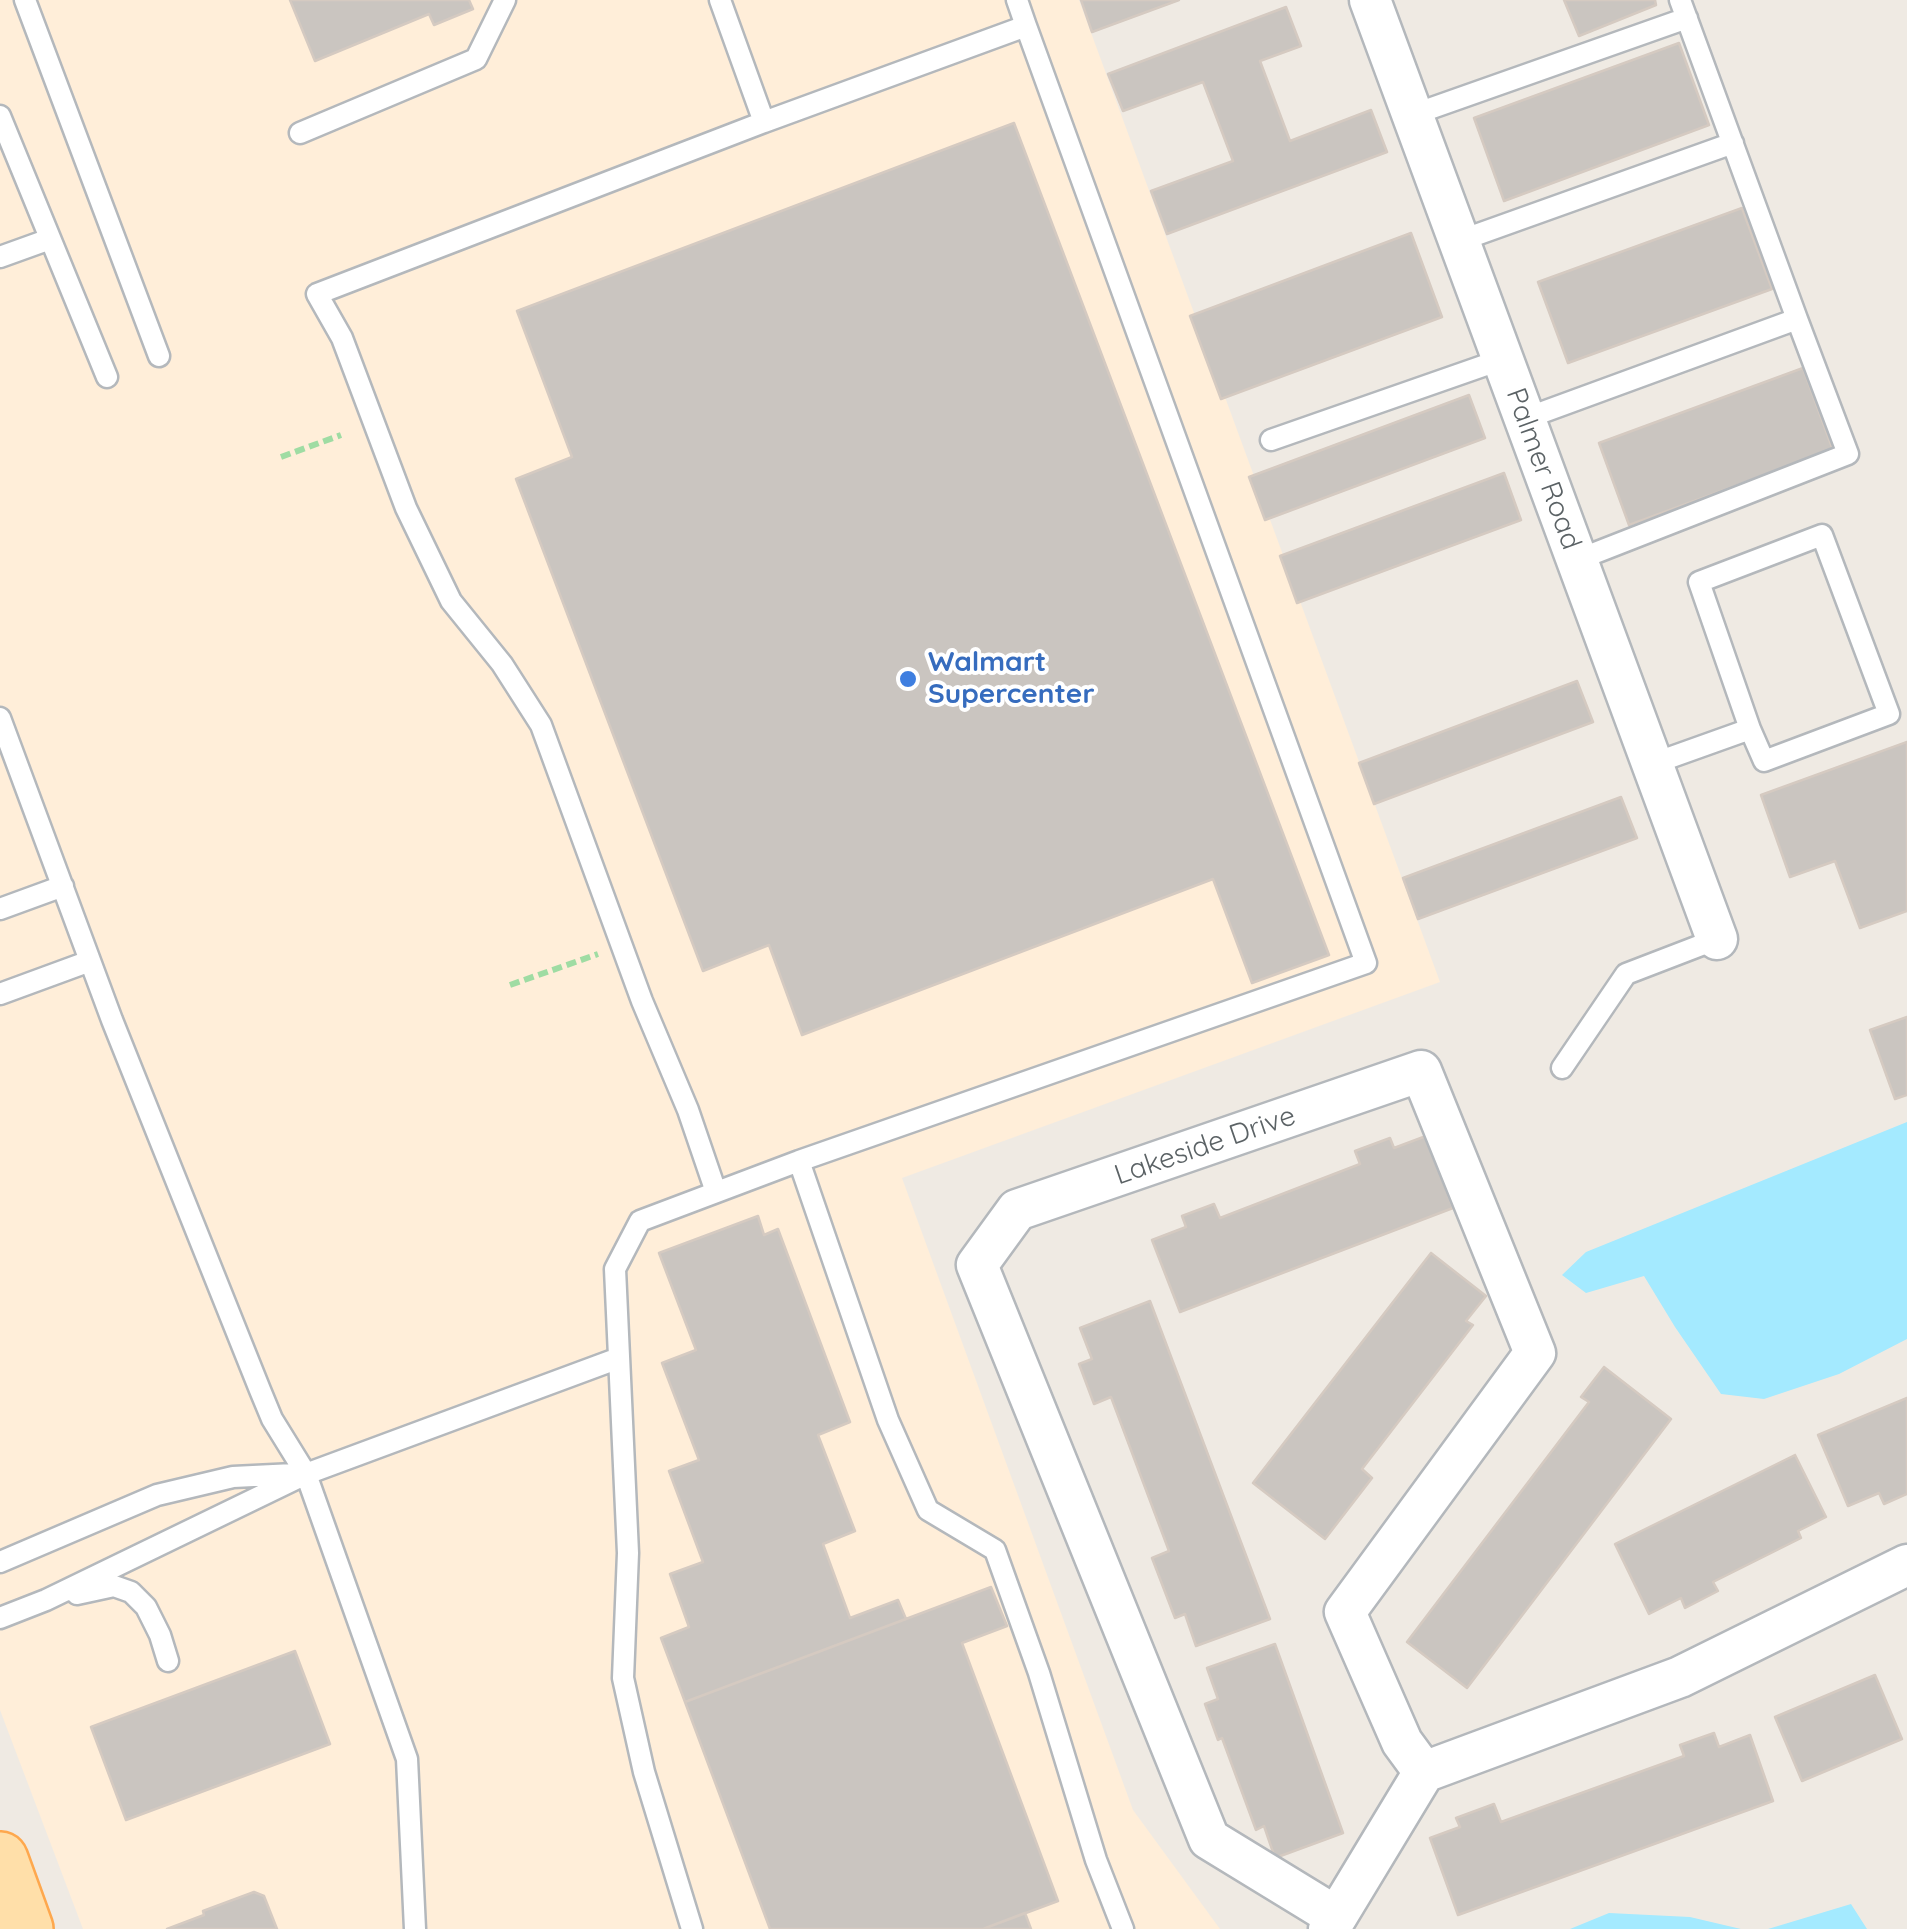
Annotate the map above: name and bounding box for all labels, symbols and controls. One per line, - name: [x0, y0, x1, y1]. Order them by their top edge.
- street label: Palmer Road: [1498, 384, 1588, 554]
- place label: Walmart Supercenter: [928, 646, 1095, 712]
- marker: Walmart Supercenter: [897, 668, 919, 690]
- street label: Lakeside Drive: [1110, 1099, 1300, 1193]

